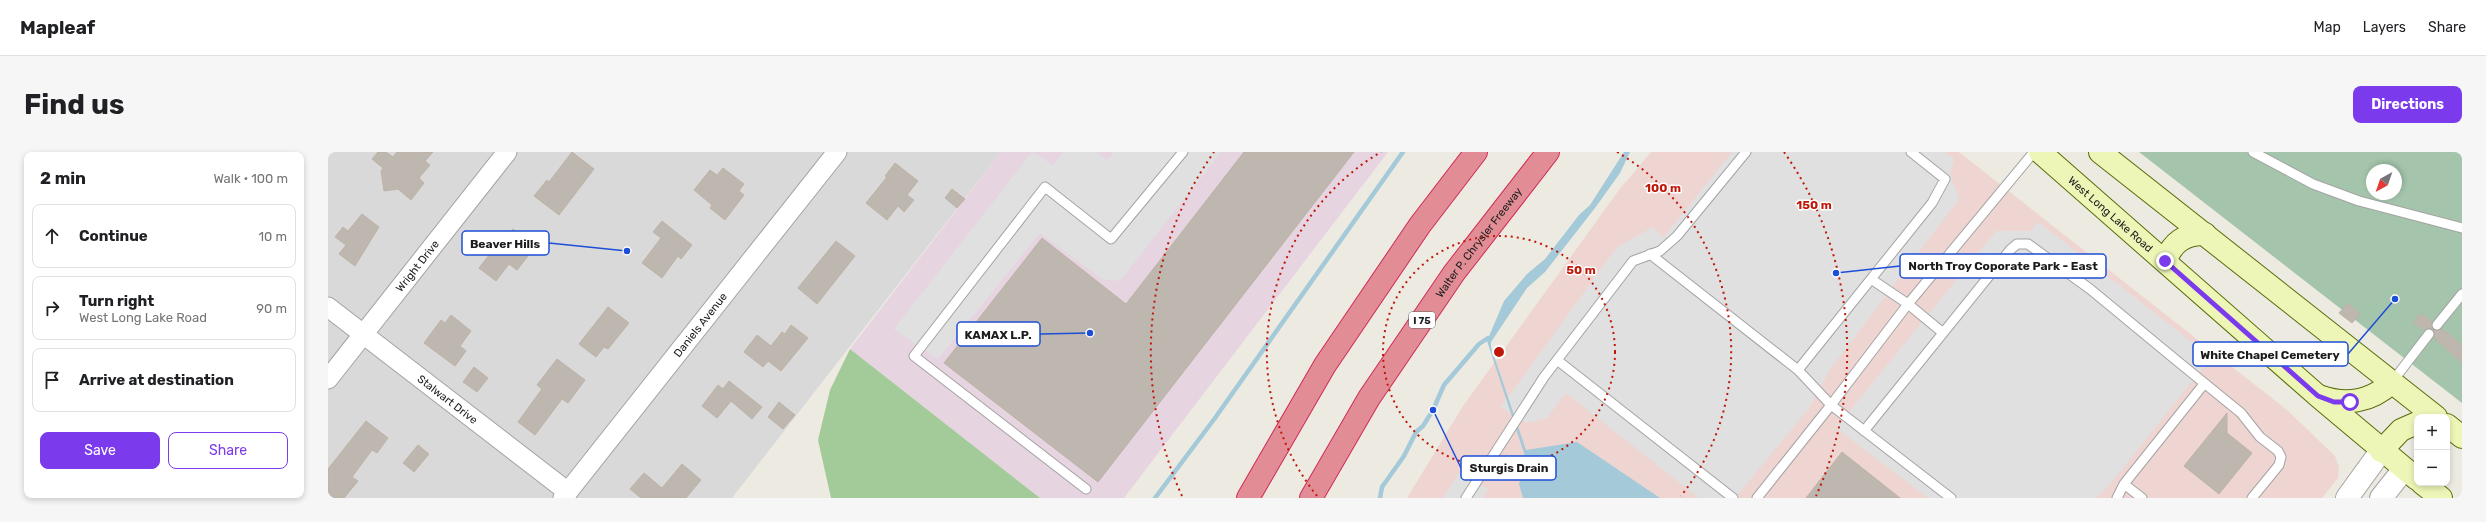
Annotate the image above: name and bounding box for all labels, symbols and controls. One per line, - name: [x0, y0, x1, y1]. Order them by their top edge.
- text: Mapleaf: [20, 16, 95, 39]
- text: Map: [2314, 19, 2341, 36]
- text: Layers: [2363, 19, 2406, 36]
- text: Share: [2428, 19, 2466, 36]
- button: Directions: [2353, 86, 2462, 123]
- text: Find us: [24, 88, 124, 121]
- north arrow: [2366, 164, 2402, 200]
- text: 2 min: [40, 168, 86, 188]
- text: Walk · 100 m: [213, 171, 288, 186]
- street label: West Long Lake Road: [2065, 174, 2155, 255]
- text: 100 m: [1645, 181, 1681, 195]
- street label: Walter P. Chrysler Freeway: [1433, 185, 1525, 300]
- text: 150 m: [1796, 198, 1832, 212]
- icon: ahead: [41, 225, 63, 247]
- text: Continue: [79, 227, 148, 245]
- text: 10 m: [258, 229, 287, 244]
- callout: Beaver Hills: [462, 231, 549, 255]
- text: Beaver Hills: [470, 237, 540, 251]
- street label: Wright Drive: [393, 238, 442, 295]
- route end: [2156, 252, 2174, 270]
- callout: North Troy Coporate Park - East: [1900, 254, 2106, 278]
- text: North Troy Coporate Park - East: [1908, 259, 2098, 273]
- text: 50 m: [1566, 263, 1596, 277]
- street label: Daniels Avenue: [671, 290, 730, 360]
- text: Turn right: [79, 292, 154, 310]
- icon: right: [41, 297, 63, 319]
- text: 90 m: [256, 301, 287, 316]
- text: West Long Lake Road: [79, 310, 207, 325]
- road number: I 75: [1409, 312, 1435, 328]
- callout: KAMAX L.P.: [957, 322, 1040, 346]
- text: KAMAX L.P.: [964, 328, 1032, 342]
- callout: White Chapel Cemetery: [2193, 342, 2348, 366]
- centre of rings: [1492, 345, 1506, 359]
- text: White Chapel Cemetery: [2200, 348, 2340, 362]
- icon: arrive: [41, 369, 63, 391]
- text: Arrive at destination: [79, 371, 234, 389]
- street label: Stalwart Drive: [415, 372, 480, 427]
- route start: [2341, 393, 2359, 411]
- map controls: [2414, 414, 2450, 486]
- button: +: [2414, 414, 2450, 450]
- button: Save: [40, 432, 160, 469]
- button: Share: [168, 432, 288, 469]
- button: −: [2414, 450, 2450, 486]
- callout: Sturgis Drain: [1461, 456, 1556, 480]
- text: Sturgis Drain: [1469, 461, 1549, 475]

